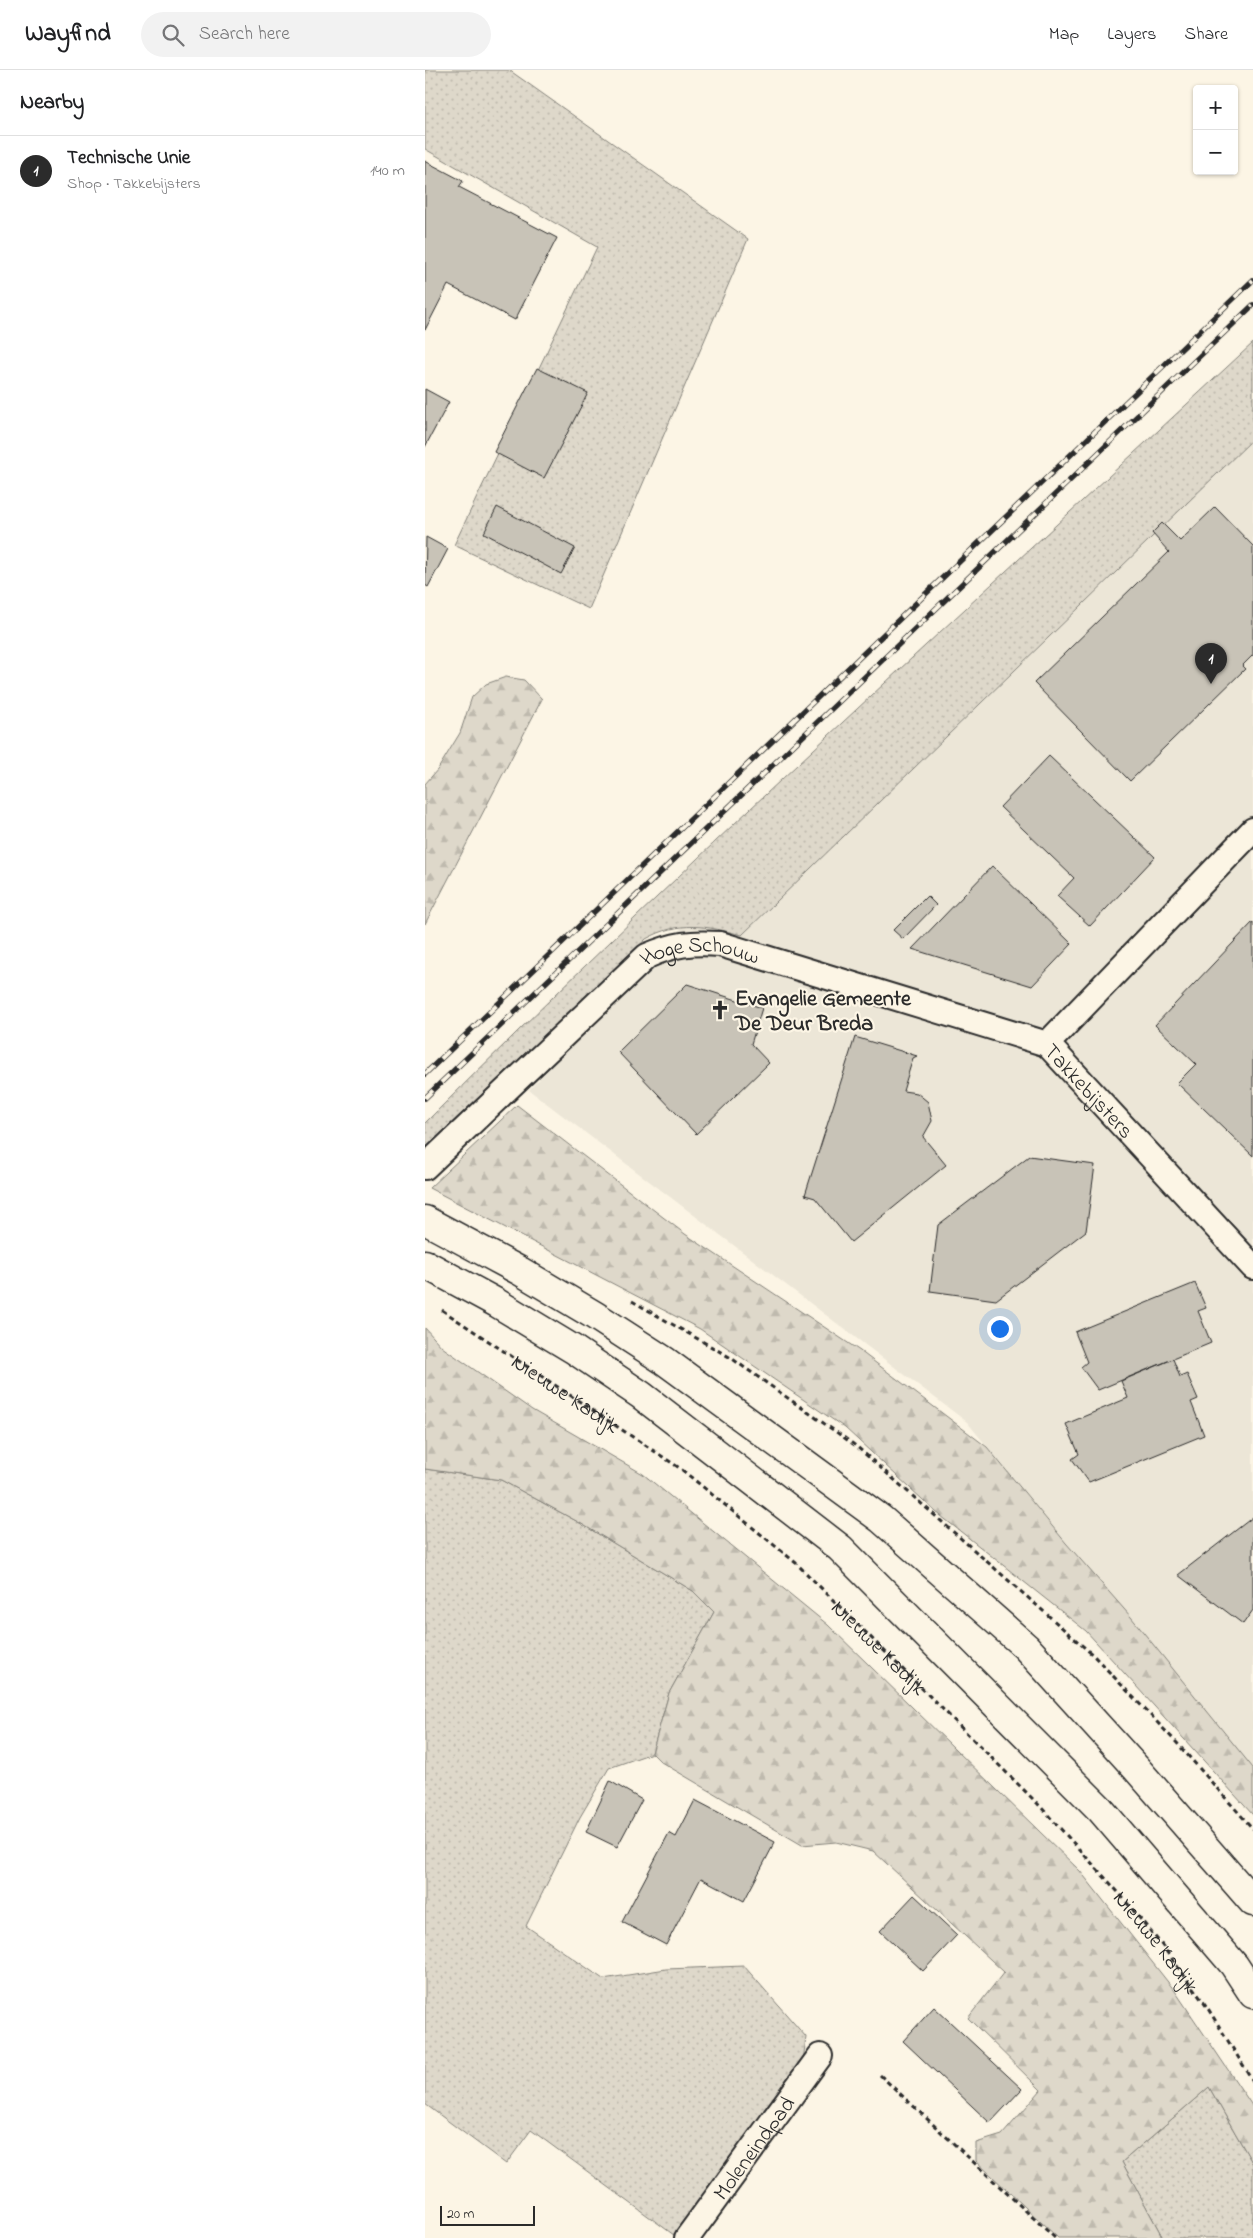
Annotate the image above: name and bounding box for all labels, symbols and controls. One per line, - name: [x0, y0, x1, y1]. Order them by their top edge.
- search box: [141, 12, 491, 57]
- text: Wayfind: [25, 17, 111, 52]
- icon: search: [159, 21, 187, 49]
- text: Search here: [199, 21, 290, 48]
- text: Map: [1049, 22, 1079, 48]
- text: Layers: [1107, 22, 1157, 48]
- text: Share: [1185, 22, 1228, 48]
- map controls: [1193, 85, 1238, 175]
- button: +: [1193, 85, 1238, 130]
- text: Nearby: [20, 88, 84, 118]
- button: −: [1193, 130, 1238, 175]
- text: Technische Unie: [67, 145, 190, 172]
- text: 1: [33, 159, 39, 183]
- text: 140 m: [370, 159, 405, 183]
- text: Shop · Takkebijsters: [67, 172, 201, 196]
- pin: 1: [1195, 643, 1227, 684]
- street label: Hoge Schouw: [633, 930, 763, 974]
- place label: Evangelie Gemeente De Deur Breda: [734, 984, 912, 1041]
- church icon: Evangelie Gemeente De Deur Breda: [709, 999, 731, 1021]
- street label: Takkebijsters: [1035, 1037, 1140, 1147]
- your location: [987, 1316, 1013, 1342]
- street label: Nieuwe Kadijk: [504, 1347, 625, 1443]
- street label: Nieuwe Kadijk: [823, 1594, 933, 1704]
- street label: Nieuwe Kadijk: [1104, 1884, 1206, 2002]
- street label: Moleneindpad: [707, 2091, 804, 2208]
- scale bar: [440, 2203, 535, 2226]
- text: 20 m: [447, 2204, 474, 2225]

